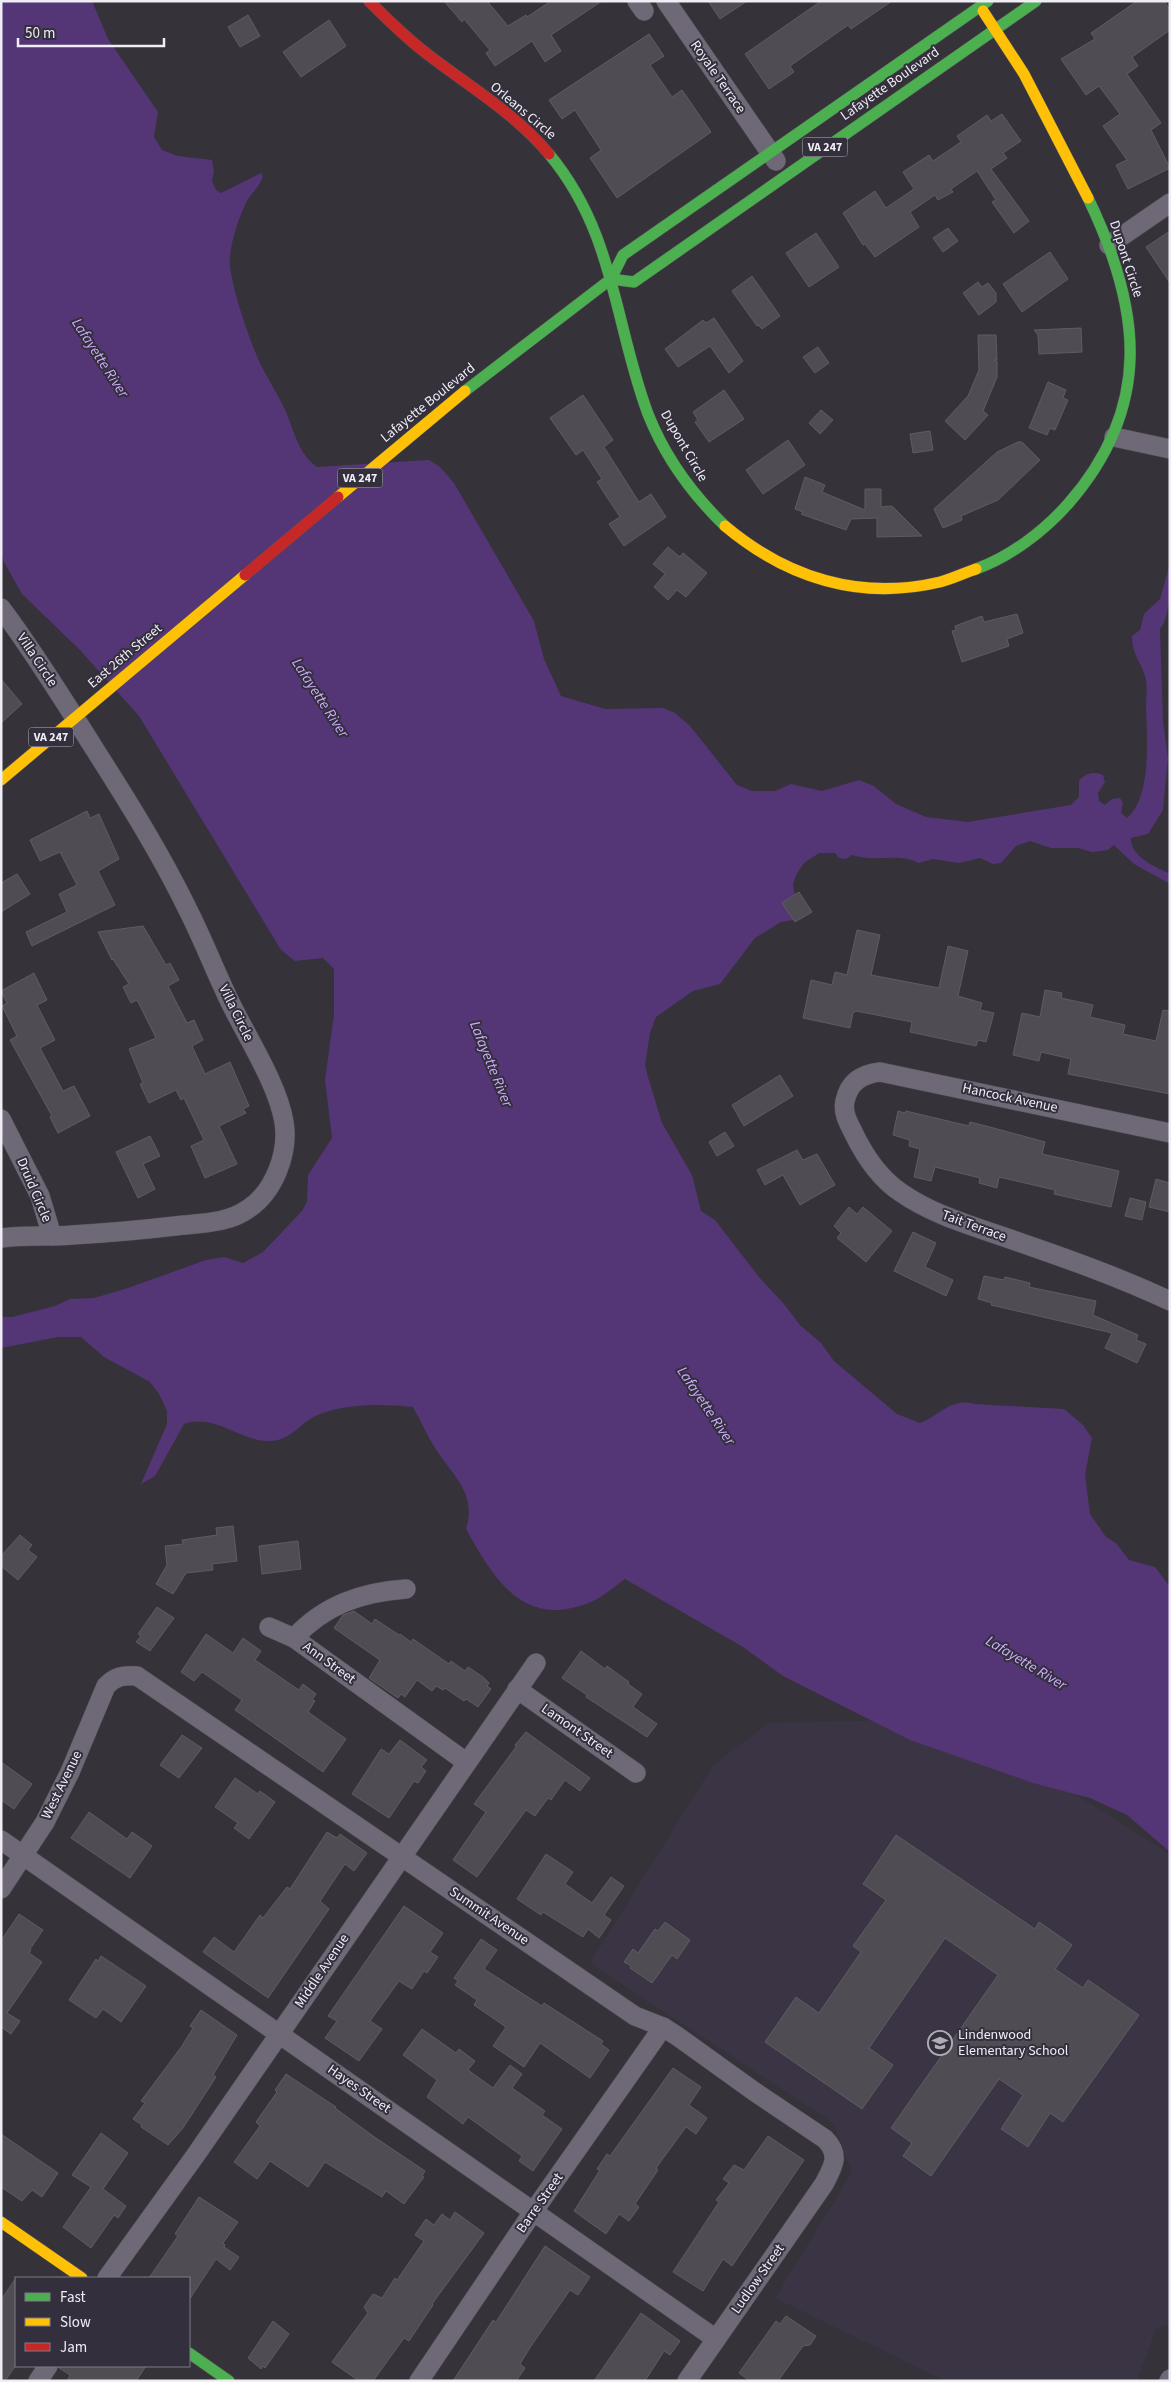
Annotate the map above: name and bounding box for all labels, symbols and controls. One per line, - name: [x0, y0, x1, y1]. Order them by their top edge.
- scale bar: [18, 15, 164, 47]
- text: 50 m: [25, 23, 55, 44]
- street label: Royale Terrace: [685, 36, 751, 118]
- street label: Lafayette Boulevard: [837, 42, 943, 126]
- street label: Orleans Circle: [486, 77, 560, 145]
- road number: VA 247: [802, 138, 848, 156]
- street label: Dupont Circle: [1104, 218, 1148, 300]
- water label: Lafayette River: [66, 314, 134, 403]
- street label: Lafayette Boulevard: [376, 359, 480, 447]
- street label: Dupont Circle: [655, 406, 713, 486]
- road number: VA 247: [338, 468, 382, 488]
- street label: East 26th Street: [83, 619, 167, 693]
- street label: Villa Circle: [12, 629, 62, 691]
- water label: Lafayette River: [286, 654, 354, 743]
- road number: VA 247: [28, 728, 74, 746]
- street label: Villa Circle: [214, 981, 258, 1045]
- water label: Lafayette River: [464, 1018, 518, 1111]
- street label: Hancock Avenue: [961, 1078, 1059, 1118]
- street label: Druid Circle: [11, 1155, 57, 1225]
- street label: Tait Terrace: [939, 1205, 1009, 1247]
- water label: Lafayette River: [672, 1362, 741, 1450]
- water label: Lafayette River: [982, 1631, 1071, 1696]
- street label: Ann Street: [299, 1637, 360, 1689]
- street label: Lamont Street: [537, 1699, 617, 1763]
- street label: West Avenue: [37, 1747, 87, 1823]
- street label: Summit Avenue: [445, 1882, 533, 1950]
- street label: Middle Avenue: [290, 1930, 354, 2012]
- place label: Lindenwood Elementary School: [958, 2025, 1069, 2061]
- school or university icon: Lindenwood Elementary School: [927, 2030, 953, 2056]
- street label: Hayes Street: [323, 2060, 395, 2118]
- street label: Barre Street: [512, 2169, 568, 2237]
- street label: Ludlow Street: [727, 2240, 790, 2318]
- legend: [15, 2277, 190, 2367]
- text: Fast: [60, 2287, 86, 2308]
- text: Slow: [60, 2312, 91, 2333]
- text: Jam: [60, 2337, 87, 2358]

